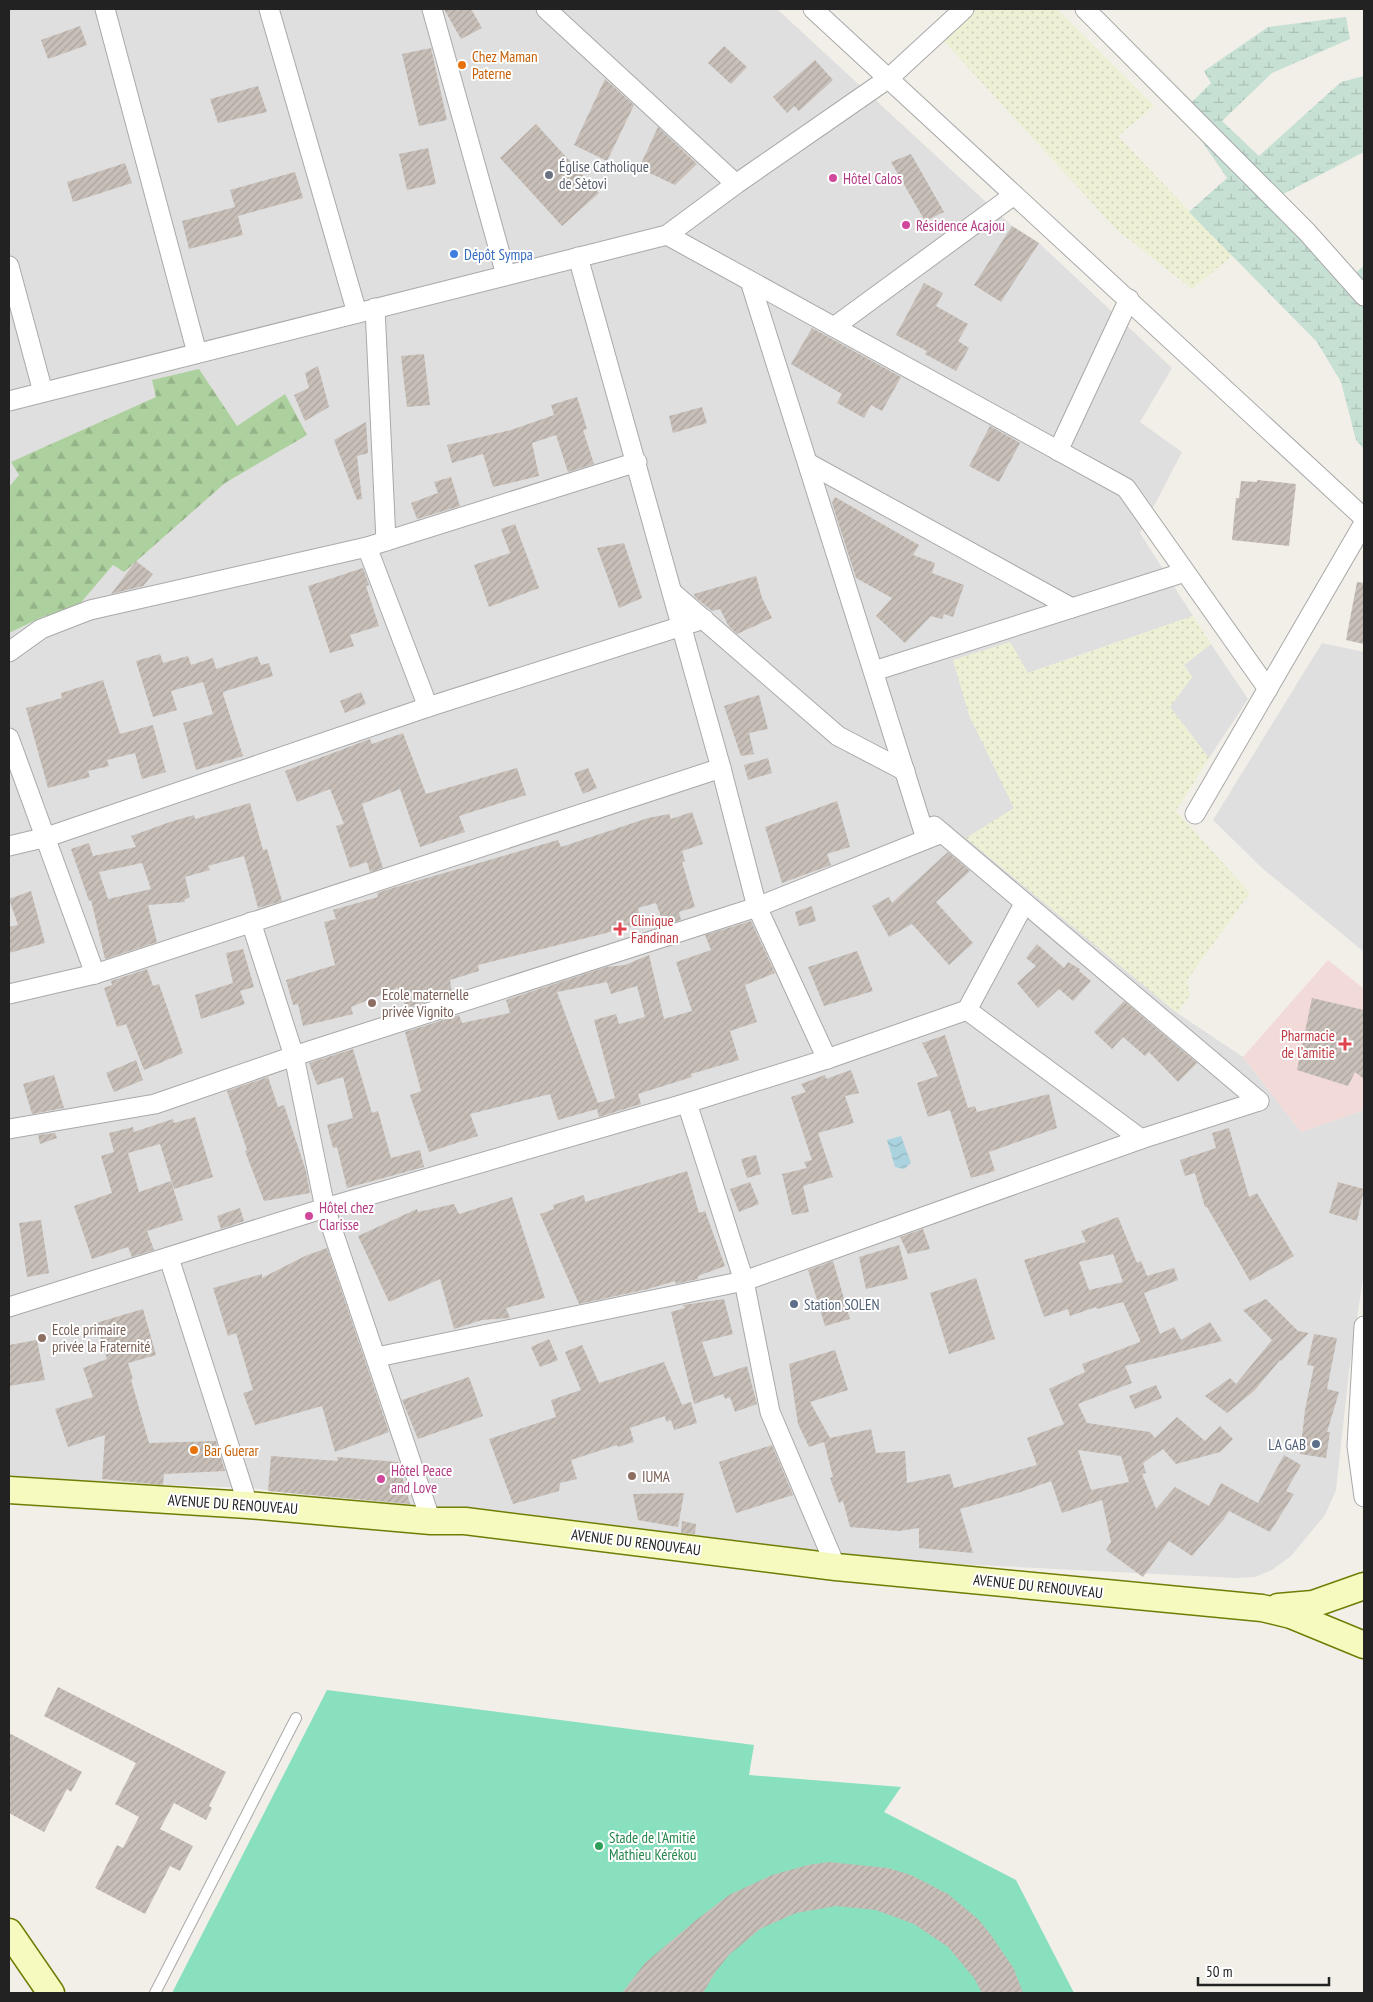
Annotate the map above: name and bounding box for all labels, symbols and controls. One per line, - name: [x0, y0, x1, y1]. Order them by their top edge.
- place label: Chez Maman Paterne: [472, 47, 538, 83]
- marker: Chez Maman Paterne: [456, 59, 468, 71]
- place label: Église Catholique de Sètovi: [559, 157, 649, 193]
- marker: Église Catholique de Sètovi: [543, 169, 555, 181]
- place label: Hôtel Calos: [843, 169, 902, 188]
- marker: Hôtel Calos: [827, 172, 839, 184]
- place label: Résidence Acajou: [916, 216, 1005, 235]
- marker: Résidence Acajou: [900, 219, 912, 231]
- place label: Dépôt Sympa: [464, 245, 533, 264]
- marker: Dépôt Sympa: [448, 248, 460, 260]
- place label: Clinique Fandinan: [631, 911, 679, 947]
- marker: Clinique Fandinan: [613, 922, 627, 936]
- place label: Ecole maternelle privée Vignito: [382, 985, 469, 1021]
- marker: Ecole maternelle privée Vignito: [366, 997, 378, 1009]
- place label: Pharmacie de l’amitie: [1281, 1026, 1335, 1062]
- marker: Pharmacie de l’amitie: [1339, 1038, 1351, 1050]
- place label: Hôtel chez Clarisse: [319, 1198, 374, 1234]
- marker: Hôtel chez Clarisse: [303, 1210, 315, 1222]
- place label: Station SOLEN: [804, 1295, 880, 1314]
- marker: Station SOLEN: [788, 1298, 800, 1310]
- place label: Ecole primaire privée la Fraternité: [52, 1320, 151, 1356]
- marker: Ecole primaire privée la Fraternité: [36, 1332, 48, 1344]
- place label: LA GAB: [1268, 1435, 1306, 1454]
- marker: LA GAB: [1310, 1438, 1322, 1450]
- place label: Bar Guerar: [204, 1441, 260, 1460]
- marker: Bar Guerar: [188, 1444, 200, 1456]
- place label: Hôtel Peace and Love: [391, 1461, 452, 1497]
- place label: IUMA: [642, 1467, 671, 1486]
- marker: IUMA: [626, 1470, 638, 1482]
- marker: Hôtel Peace and Love: [375, 1473, 387, 1485]
- street label: AVENUE DU RENOUVEAU: [167, 1490, 299, 1518]
- street label: AVENUE DU RENOUVEAU: [570, 1525, 702, 1559]
- street label: AVENUE DU RENOUVEAU: [972, 1570, 1104, 1602]
- place label: Stade de l'Amitié Mathieu Kérékou: [609, 1828, 696, 1864]
- marker: Stade de l'Amitié Mathieu Kérékou: [593, 1840, 605, 1852]
- scale bar: [1198, 1954, 1329, 1986]
- text: 50 m: [1206, 1962, 1232, 1981]

